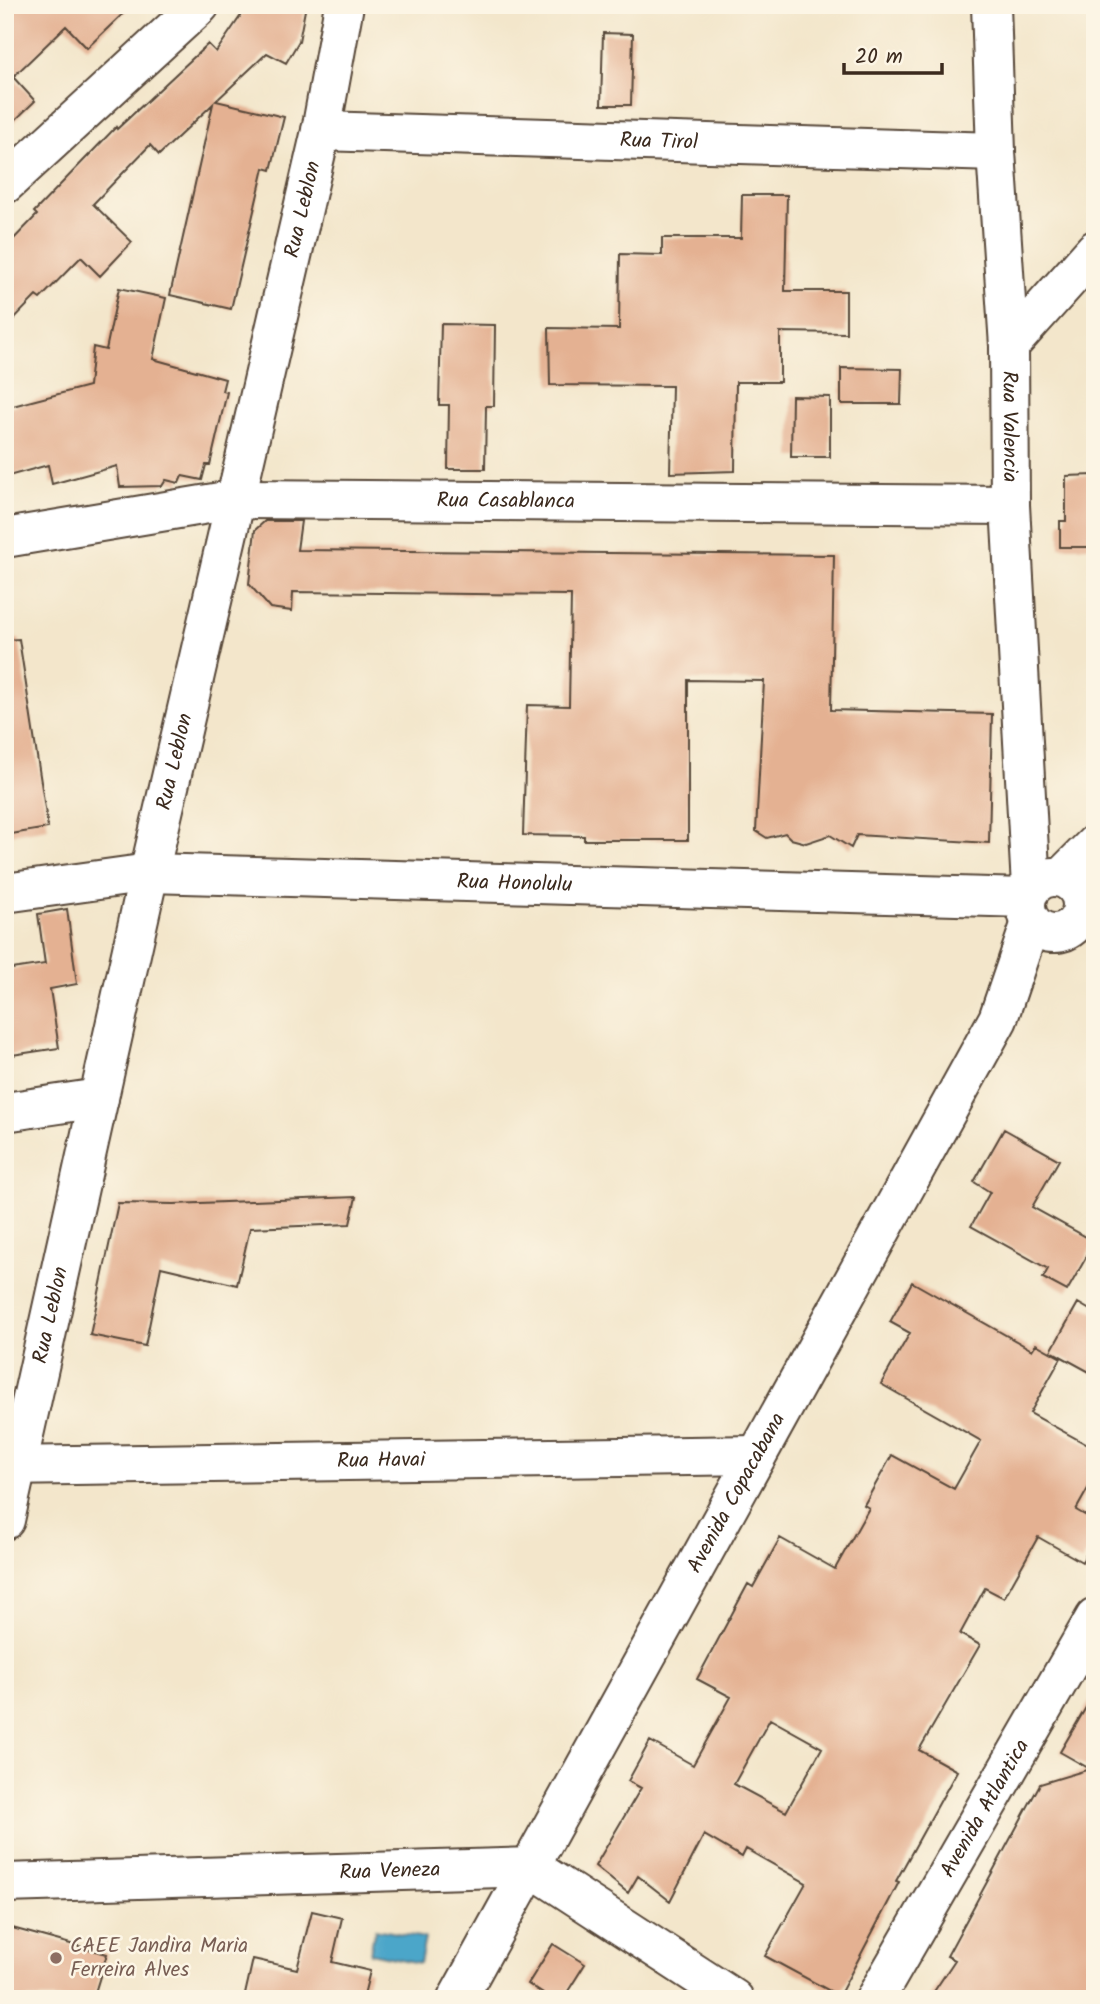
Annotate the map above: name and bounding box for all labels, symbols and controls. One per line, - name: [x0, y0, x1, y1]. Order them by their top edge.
- scale bar: [844, 32, 942, 76]
- text: 20 m: [855, 41, 903, 74]
- street label: Rua Tirol: [619, 124, 699, 159]
- street label: Rua Leblon: [276, 158, 330, 261]
- street label: Rua Valencia: [993, 371, 1026, 482]
- street label: Rua Casablanca: [436, 484, 575, 518]
- street label: Rua Leblon: [148, 710, 202, 813]
- street label: Rua Honolulu: [456, 865, 573, 902]
- street label: Rua Leblon: [24, 1263, 77, 1367]
- street label: Avenida Copacabana: [679, 1407, 794, 1579]
- street label: Rua Havai: [337, 1443, 426, 1478]
- street label: Avenida Atlantica: [932, 1733, 1038, 1884]
- street label: Rua Veneza: [339, 1853, 441, 1889]
- place label: CAEE Jandira Maria Ferreira Alves: [70, 1930, 248, 1987]
- marker: CAEE Jandira Maria Ferreira Alves: [48, 1950, 64, 1966]

